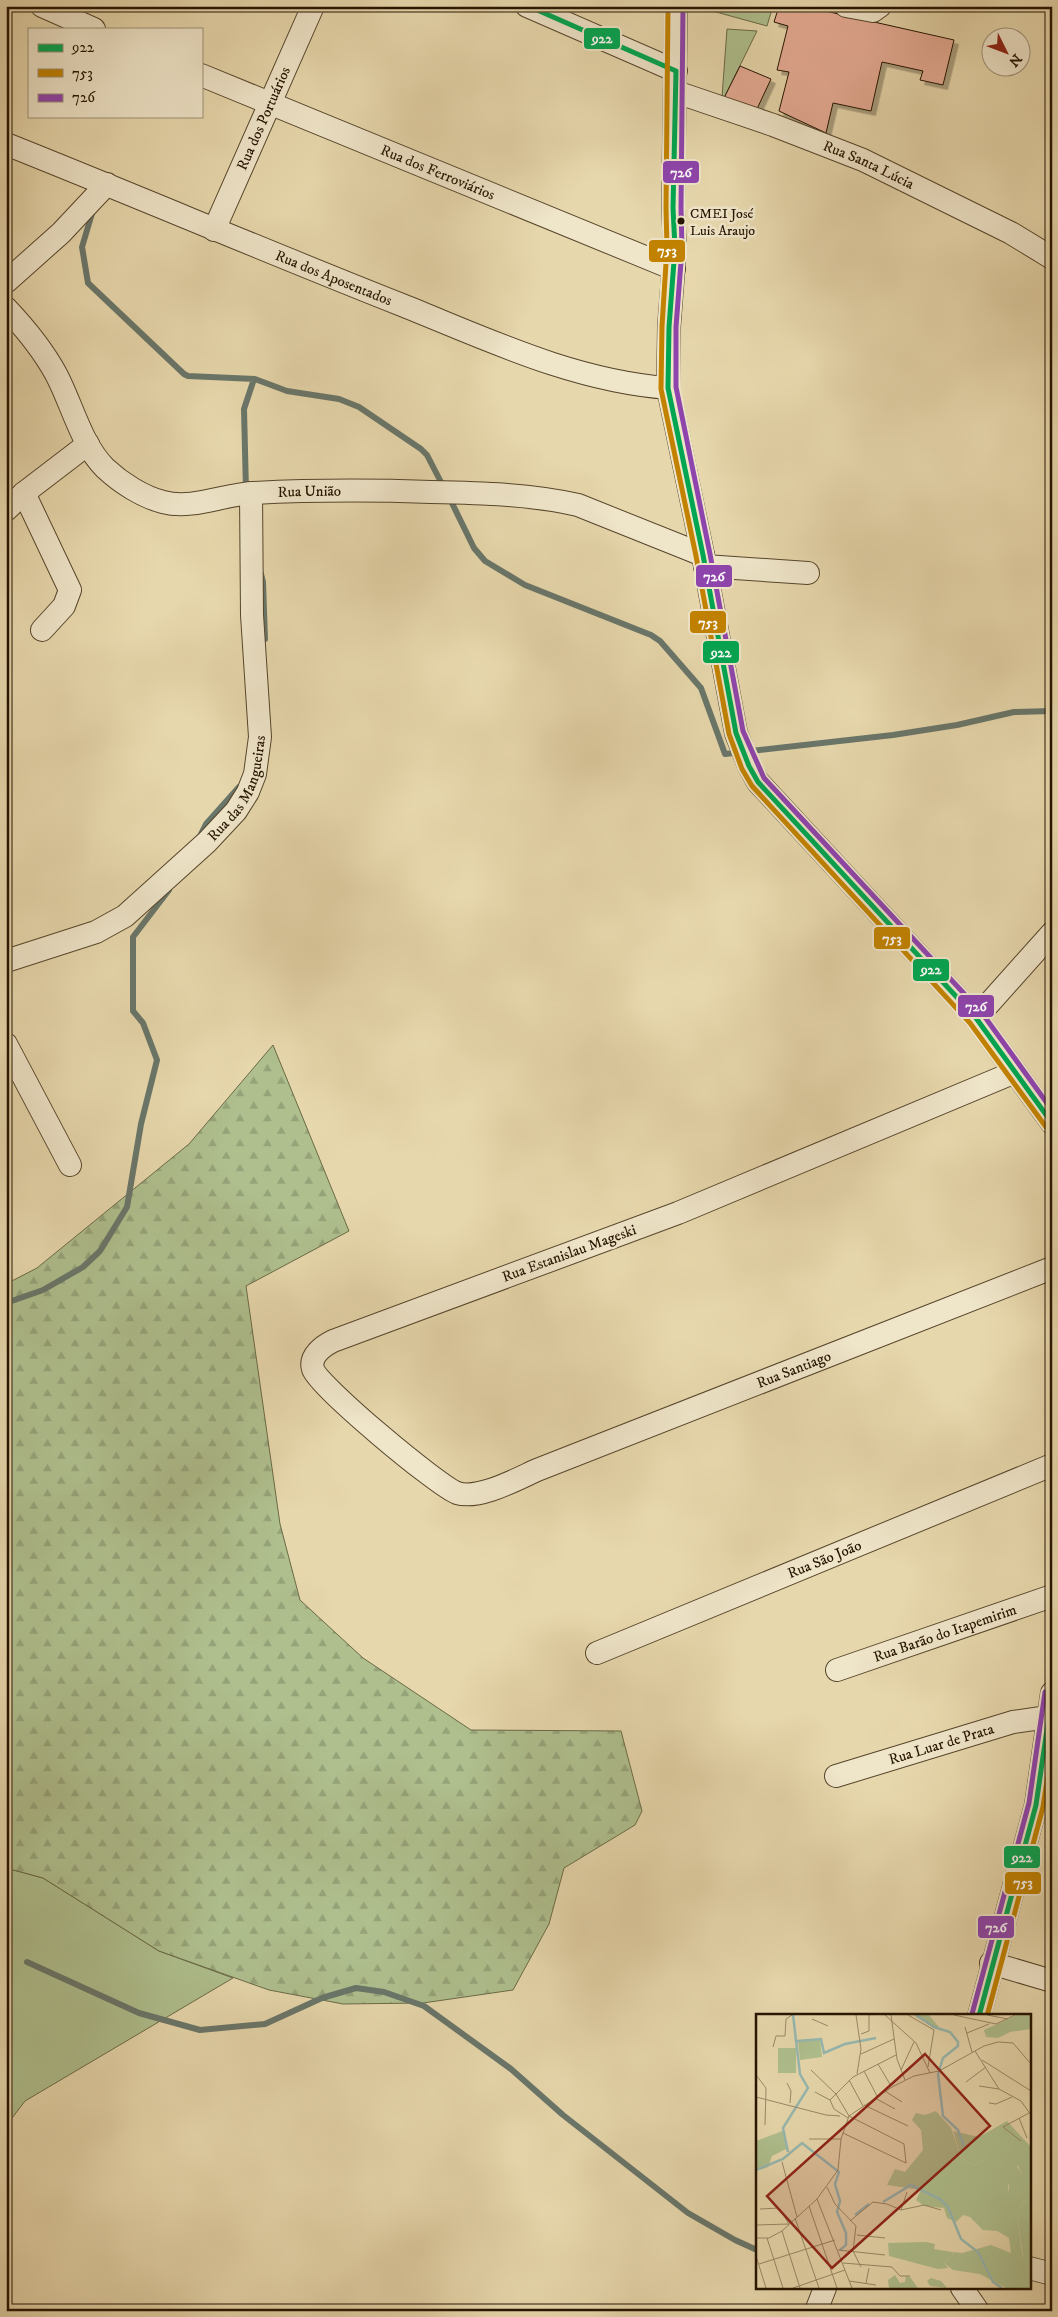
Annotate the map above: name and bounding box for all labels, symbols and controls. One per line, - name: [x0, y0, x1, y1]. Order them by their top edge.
- line badge: 922: [583, 27, 621, 50]
- legend: [28, 28, 202, 118]
- north arrow: [980, 28, 1030, 78]
- text: 922: [591, 30, 613, 48]
- text: 922: [71, 38, 95, 57]
- text: N: [1004, 50, 1025, 71]
- text: 753: [72, 64, 93, 83]
- street label: Rua dos Portuários: [233, 64, 295, 173]
- text: 726: [72, 88, 96, 107]
- street label: Rua Santa Lúcia: [820, 136, 918, 194]
- street label: Rua dos Ferroviários: [378, 141, 498, 205]
- line badge: 726: [662, 160, 700, 184]
- text: 726: [670, 164, 692, 182]
- place label: CMEI José Luis Araujo: [690, 205, 755, 240]
- marker: CMEI José Luis Araujo: [676, 216, 686, 226]
- line badge: 753: [648, 239, 686, 263]
- text: 753: [657, 242, 677, 260]
- street label: Rua dos Aposentados: [272, 246, 395, 310]
- street label: Rua União: [277, 482, 341, 502]
- line badge: 726: [695, 564, 733, 588]
- text: 726: [703, 568, 725, 586]
- line badge: 753: [689, 610, 727, 634]
- text: 753: [698, 614, 718, 632]
- line badge: 922: [702, 640, 740, 664]
- text: 922: [710, 644, 732, 662]
- street label: Rua das Mangueiras: [204, 734, 270, 845]
- line badge: 753: [873, 926, 911, 950]
- text: 753: [882, 930, 902, 948]
- line badge: 922: [912, 958, 950, 982]
- text: 922: [920, 961, 942, 979]
- line badge: 726: [957, 994, 995, 1018]
- text: 726: [965, 998, 987, 1016]
- street label: Rua Estanislau Mageski: [499, 1220, 639, 1287]
- street label: Rua Santiago: [754, 1347, 834, 1393]
- street label: Rua São João: [785, 1536, 864, 1583]
- street label: Rua Barão do Itapemirim: [871, 1600, 1019, 1667]
- street label: Rua Luar de Prata: [887, 1719, 997, 1769]
- line badge: 922: [1003, 1845, 1041, 1869]
- text: 922: [1011, 1849, 1033, 1867]
- line badge: 753: [1004, 1871, 1042, 1895]
- text: 753: [1013, 1874, 1033, 1892]
- line badge: 726: [977, 1915, 1015, 1939]
- text: 726: [985, 1919, 1007, 1937]
- inset map: [756, 2014, 1030, 2290]

